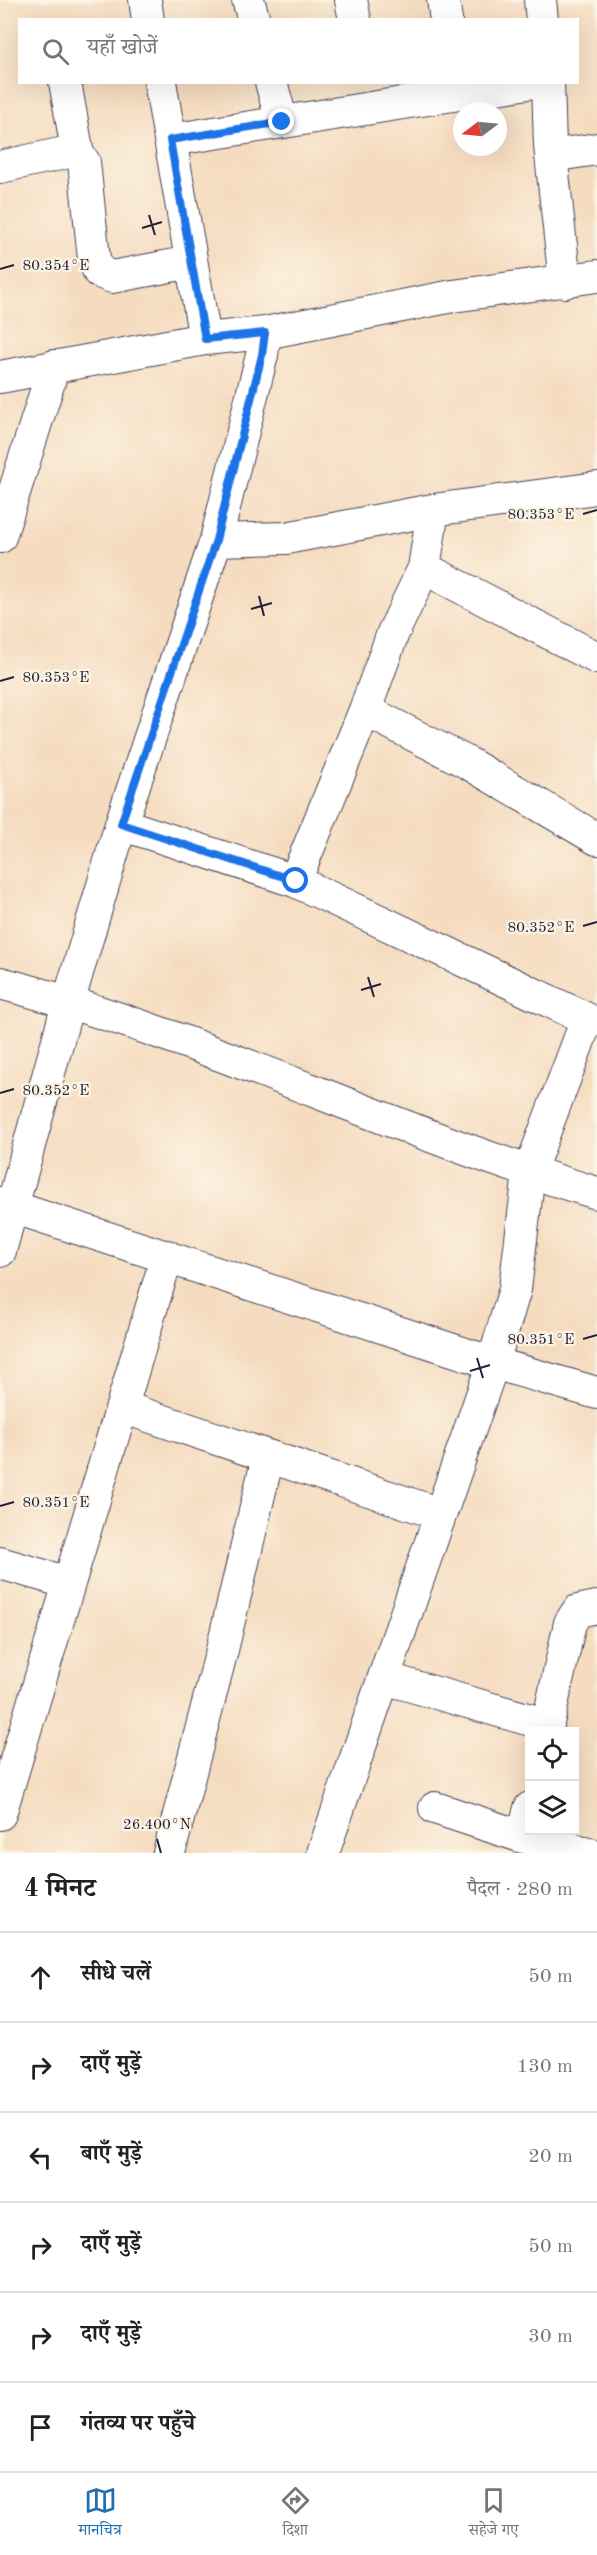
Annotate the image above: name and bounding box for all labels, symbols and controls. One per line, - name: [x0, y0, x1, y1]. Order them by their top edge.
- search box: [18, 18, 579, 84]
- icon: search: [39, 35, 72, 68]
- text: यहाँ खोजें: [87, 37, 158, 59]
- north arrow: [453, 102, 507, 156]
- route end: [268, 108, 294, 134]
- text: 80.354°E: [23, 259, 89, 274]
- text: 80.353°E: [508, 508, 574, 523]
- text: 80.353°E: [23, 671, 89, 686]
- route start: [282, 867, 308, 893]
- text: 80.352°E: [508, 921, 574, 936]
- text: 80.352°E: [23, 1084, 89, 1099]
- text: 80.351°E: [508, 1333, 574, 1348]
- text: 80.351°E: [23, 1496, 89, 1511]
- map controls: [525, 1727, 579, 1835]
- button: locate: [525, 1727, 579, 1781]
- button: layers: [525, 1781, 579, 1835]
- text: 26.400°N: [123, 1818, 191, 1833]
- text: 4 मिनट: [24, 1876, 96, 1902]
- text: पैदल · 280 m: [467, 1880, 573, 1900]
- icon: ahead: [24, 1961, 57, 1994]
- text: सीधे चलें: [81, 1963, 151, 1985]
- text: 50 m: [528, 1967, 573, 1987]
- icon: right: [24, 2051, 57, 2084]
- text: दाएँ मुड़ें: [81, 2053, 141, 2075]
- text: 130 m: [517, 2057, 573, 2077]
- icon: left: [24, 2141, 57, 2174]
- text: बाएँ मुड़ें: [81, 2143, 142, 2165]
- text: 20 m: [528, 2147, 573, 2167]
- icon: right: [24, 2231, 57, 2264]
- text: दाएँ मुड़ें: [81, 2233, 141, 2255]
- text: 50 m: [528, 2237, 573, 2257]
- icon: right: [24, 2321, 57, 2354]
- text: दाएँ मुड़ें: [81, 2323, 141, 2345]
- text: 30 m: [528, 2327, 573, 2347]
- icon: arrive: [24, 2411, 57, 2444]
- text: गंतव्य पर पहुँचे: [81, 2413, 195, 2435]
- tab: मानचित्र: [78, 2484, 122, 2545]
- tab: दिशा: [279, 2484, 312, 2545]
- tab: सहेजे गए: [469, 2484, 519, 2545]

